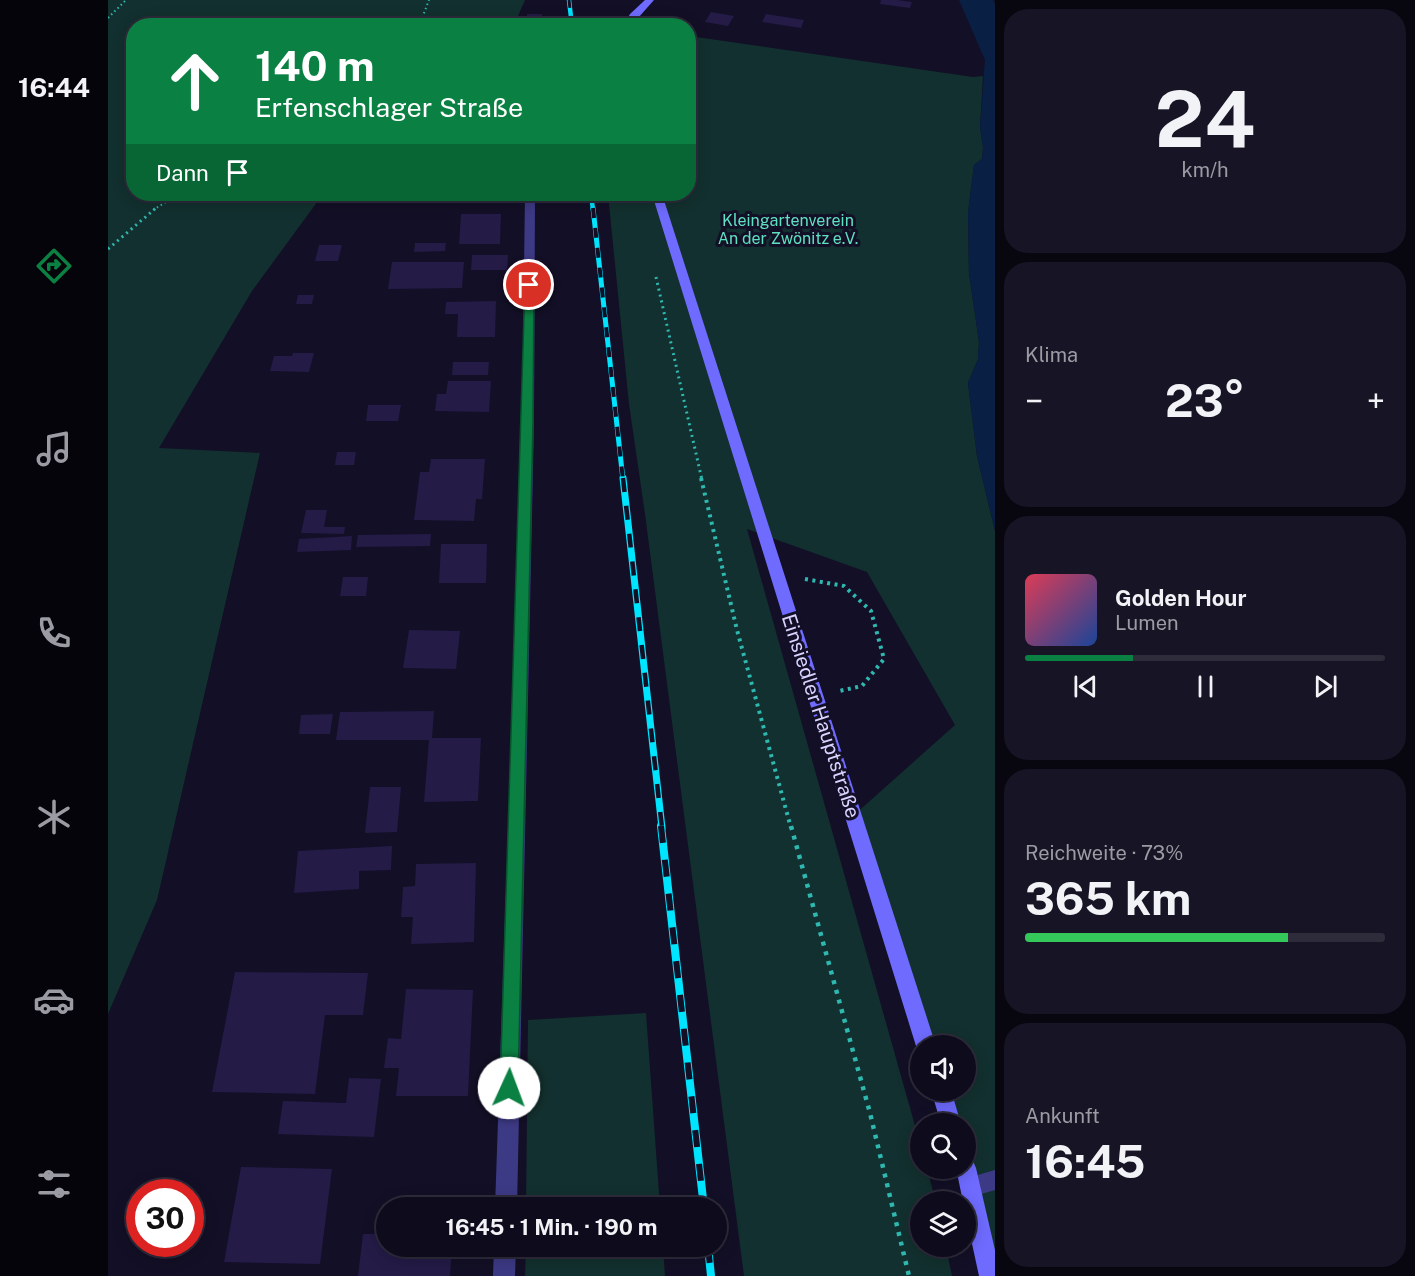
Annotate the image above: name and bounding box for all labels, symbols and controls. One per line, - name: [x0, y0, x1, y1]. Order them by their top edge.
- text: 140 m: [255, 41, 375, 90]
- icon: ahead: [156, 42, 234, 120]
- text: 16:44: [18, 71, 90, 103]
- text: 24: [1155, 73, 1255, 165]
- text: Erfenschlager Straße: [255, 91, 523, 123]
- icon: arrive: [221, 156, 254, 189]
- text: km/h: [1181, 158, 1229, 182]
- text: Dann: [156, 160, 209, 186]
- park label: Kleingartenverein An der Zwönitz e.V.: [718, 211, 858, 248]
- icon: directions: [33, 245, 75, 287]
- pin: [503, 259, 554, 310]
- icon: arrive: [512, 268, 545, 301]
- text: Klima: [1025, 343, 1078, 367]
- text: 23°: [1165, 374, 1245, 427]
- text: −: [1025, 382, 1043, 420]
- text: +: [1367, 382, 1385, 420]
- icon: music: [33, 428, 75, 470]
- text: Golden Hour: [1115, 585, 1246, 611]
- street label: Einsiedler Hauptstraße: [777, 611, 865, 821]
- text: Lumen: [1115, 611, 1179, 635]
- icon: phone: [33, 612, 75, 654]
- icon: previous: [1069, 670, 1102, 703]
- icon: pause: [1189, 670, 1222, 703]
- icon: next: [1309, 670, 1342, 703]
- icon: climate: [33, 796, 75, 838]
- text: Reichweite · 73%: [1025, 841, 1183, 865]
- text: 365 km: [1025, 872, 1191, 925]
- icon: car: [33, 979, 75, 1021]
- map controls: [910, 1035, 976, 1257]
- button: sound: [910, 1035, 976, 1101]
- position arrow: [477, 1056, 541, 1120]
- text: Ankunft: [1025, 1104, 1100, 1128]
- button: search: [910, 1113, 976, 1179]
- text: 16:45: [1025, 1135, 1145, 1188]
- icon: filters: [33, 1163, 75, 1205]
- speed limit sign: 30: [126, 1179, 204, 1257]
- button: layers: [910, 1191, 976, 1257]
- text: 16:45 · 1 Min. · 190 m: [445, 1214, 658, 1240]

